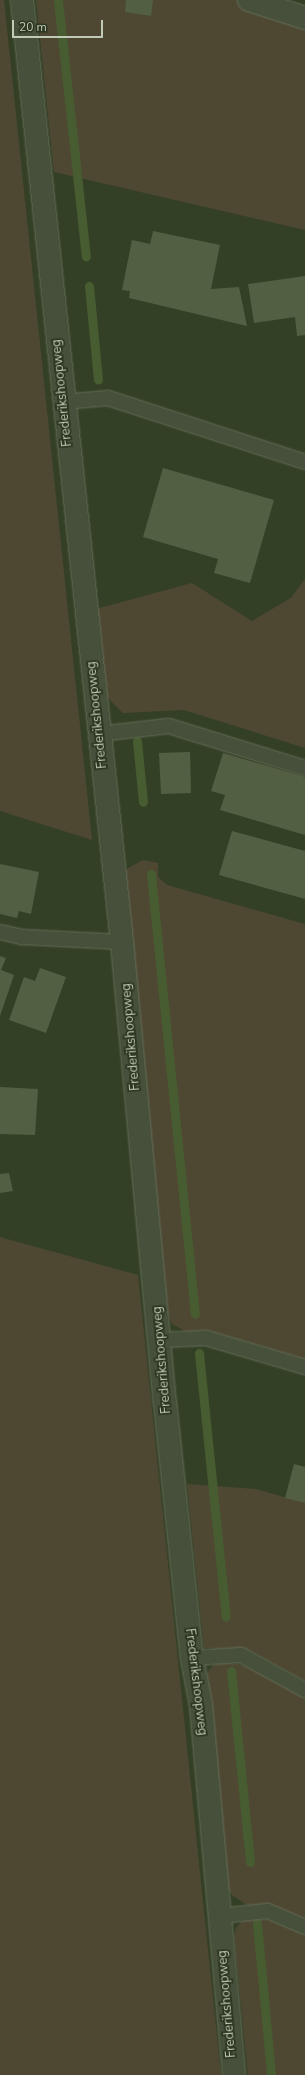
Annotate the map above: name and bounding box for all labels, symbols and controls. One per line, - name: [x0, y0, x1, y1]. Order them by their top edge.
- scale bar: [14, 12, 105, 38]
- text: 20 m: [19, 19, 47, 35]
- street label: Frederikshoopweg: [49, 338, 75, 448]
- street label: Frederikshoopweg: [84, 660, 110, 770]
- street label: Frederikshoopweg: [119, 983, 143, 1091]
- street label: Frederikshoopweg: [150, 1306, 174, 1414]
- street label: Frederikshoopweg: [182, 1627, 210, 1737]
- street label: Frederikshoopweg: [215, 1950, 239, 2058]

